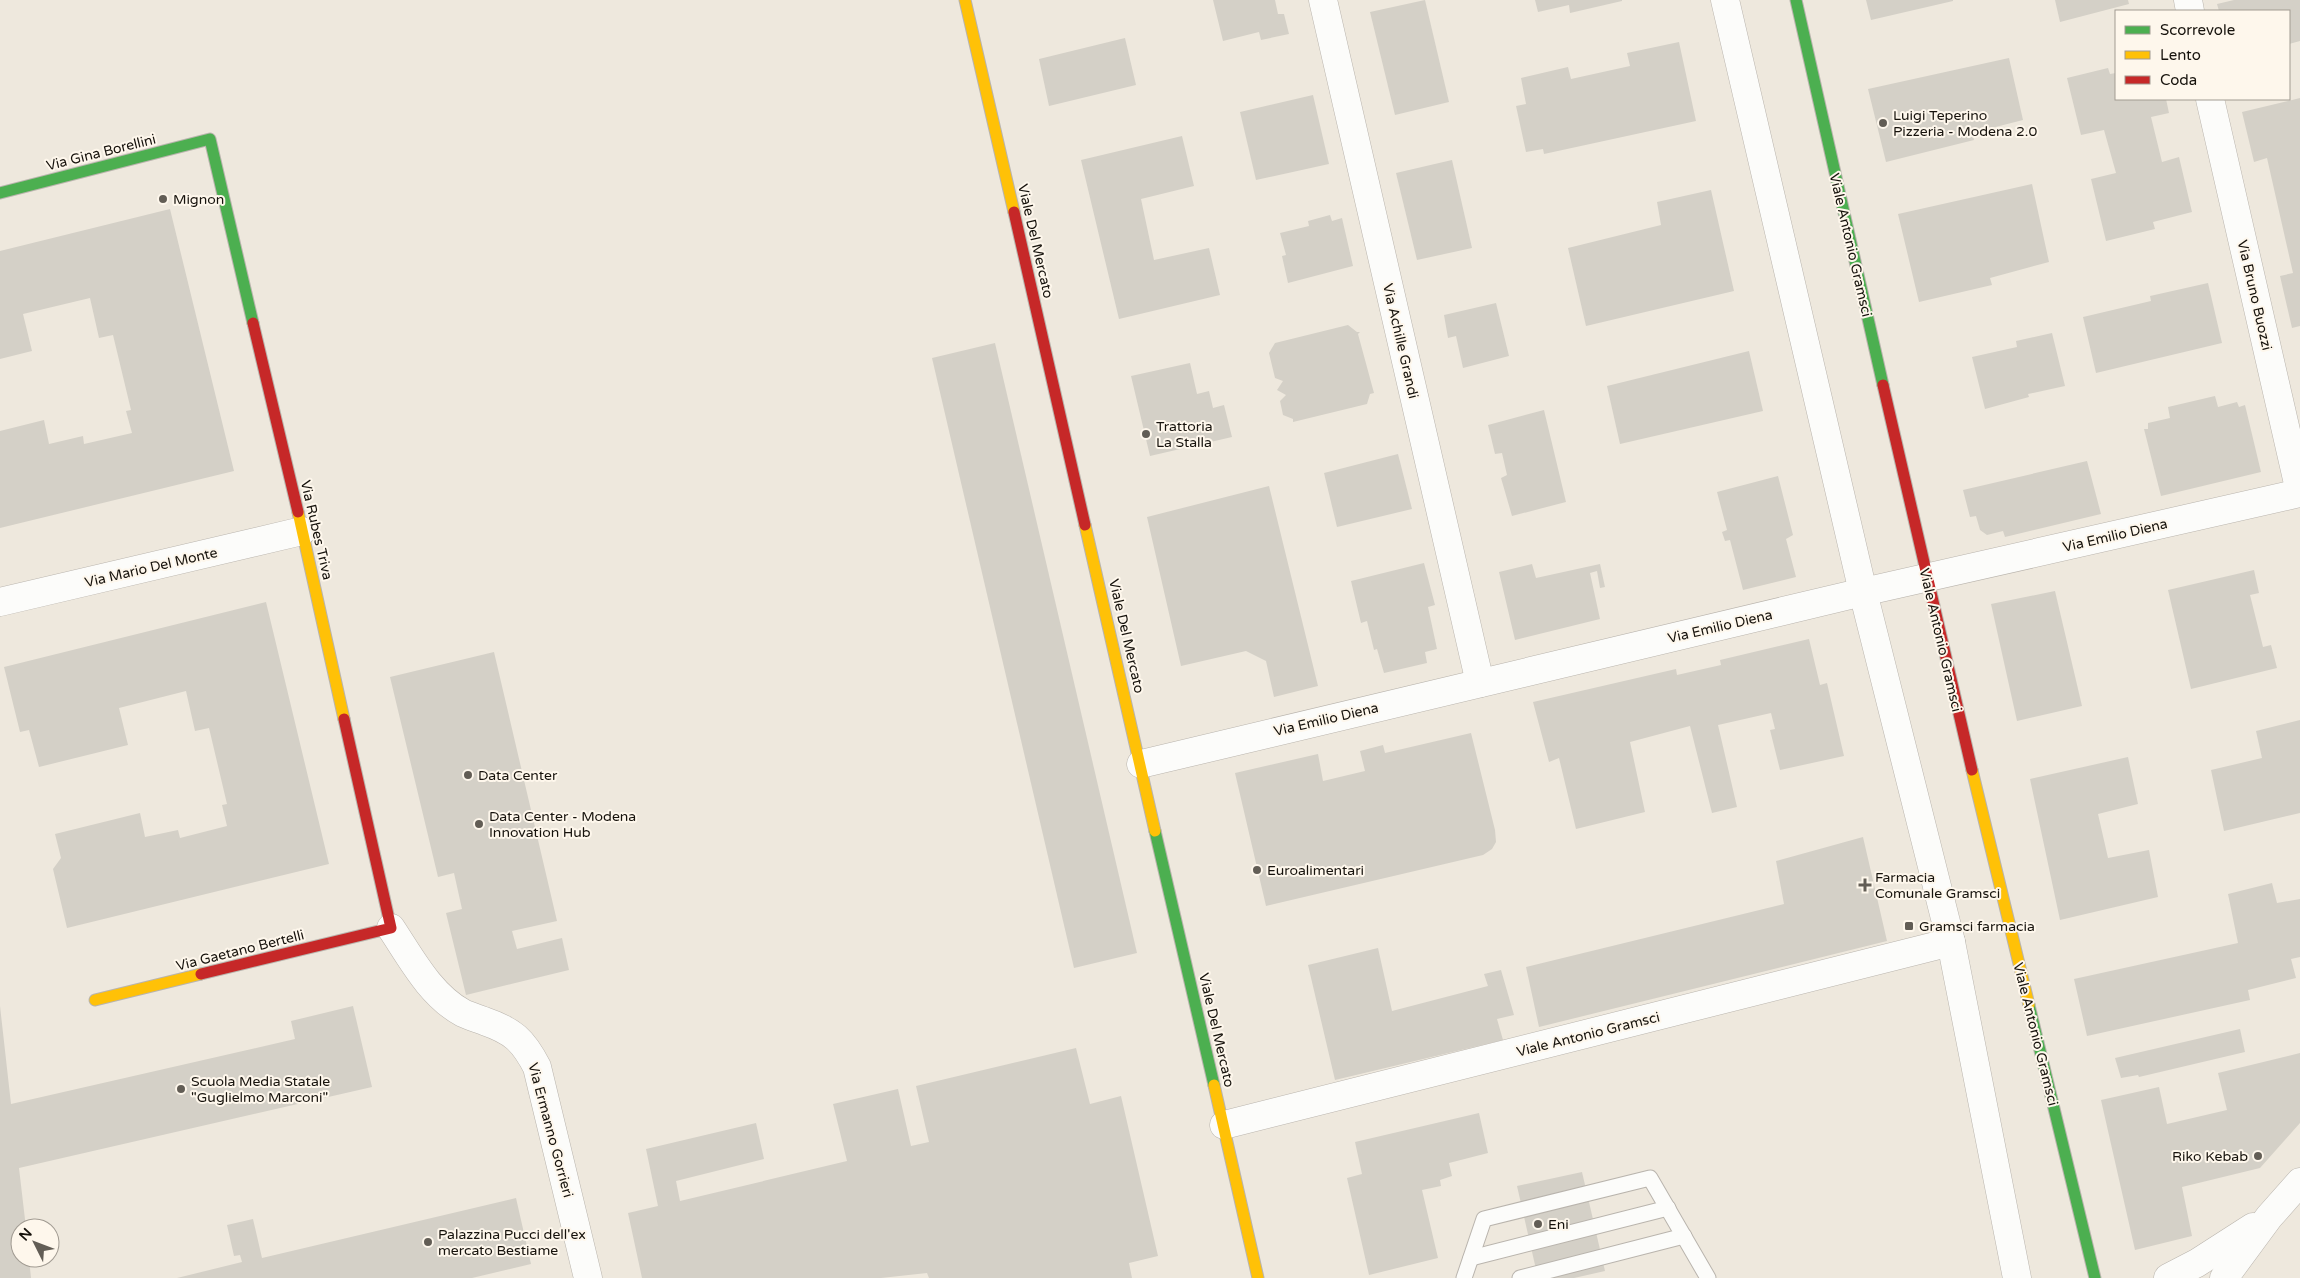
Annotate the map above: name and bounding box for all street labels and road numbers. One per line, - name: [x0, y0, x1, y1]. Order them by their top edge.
- street label: Via Gina Borellini: [45, 131, 158, 174]
- street label: Viale Antonio Gramsci: [1826, 172, 1875, 319]
- street label: Viale Del Mercato: [1014, 182, 1057, 300]
- street label: Via Bruno Buozzi: [2234, 238, 2275, 352]
- street label: Via Achille Grandi: [1379, 282, 1422, 400]
- street label: Via Rubes Triva: [297, 479, 336, 582]
- street label: Via Emilio Diena: [2061, 515, 2169, 556]
- street label: Via Mario Del Monte: [83, 544, 219, 591]
- street label: Viale Antonio Gramsci: [1916, 567, 1965, 714]
- street label: Viale Del Mercato: [1105, 577, 1148, 695]
- street label: Via Emilio Diena: [1666, 606, 1774, 647]
- street label: Via Emilio Diena: [1272, 699, 1380, 740]
- street label: Via Gaetano Bertelli: [174, 926, 306, 975]
- street label: Viale Antonio Gramsci: [2009, 961, 2062, 1107]
- street label: Viale Del Mercato: [1195, 971, 1238, 1089]
- street label: Viale Antonio Gramsci: [1515, 1008, 1661, 1061]
- street label: Via Ermanno Gorrieri: [524, 1061, 577, 1199]

